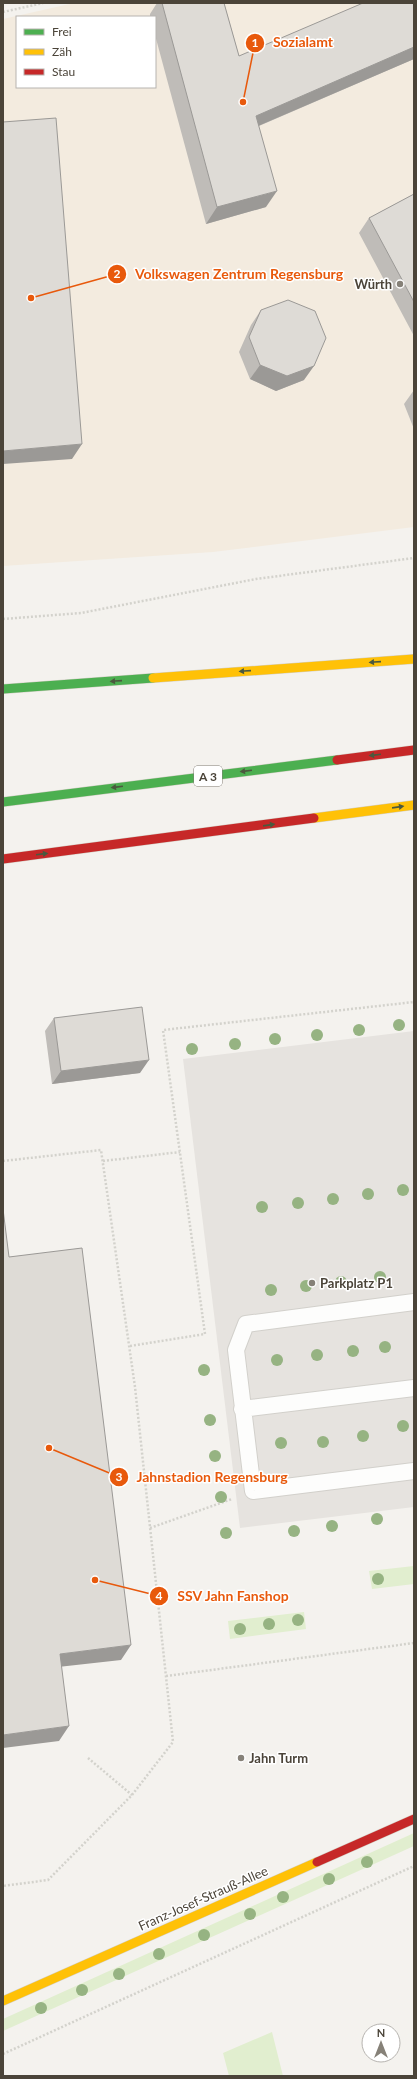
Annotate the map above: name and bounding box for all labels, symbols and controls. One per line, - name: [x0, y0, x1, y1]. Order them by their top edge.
- legend: [16, 16, 156, 88]
- text: Frei: [52, 24, 72, 39]
- callout: Sozialamt: [245, 30, 341, 56]
- text: Sozialamt: [273, 33, 334, 50]
- text: 1: [252, 35, 259, 50]
- text: Zäh: [52, 44, 72, 59]
- text: Stau: [52, 64, 75, 79]
- callout: Volkswagen Zentrum Regensburg: [107, 261, 351, 287]
- text: Volkswagen Zentrum Regensburg: [134, 265, 344, 282]
- text: 2: [114, 266, 121, 281]
- place label: Würth: [355, 276, 392, 292]
- marker: Würth: [395, 279, 405, 289]
- one-way arrow: [369, 658, 381, 665]
- one-way arrow: [239, 668, 251, 675]
- one-way arrow: [110, 678, 122, 685]
- one-way arrow: [369, 752, 381, 758]
- road number: A 3: [194, 766, 222, 786]
- one-way arrow: [240, 768, 252, 774]
- one-way arrow: [111, 784, 123, 790]
- one-way arrow: [392, 804, 404, 810]
- one-way arrow: [263, 822, 276, 828]
- one-way arrow: [36, 851, 48, 857]
- place label: Parkplatz P1: [320, 1275, 393, 1291]
- marker: Parkplatz P1: [307, 1278, 317, 1288]
- callout: Jahnstadion Regensburg: [109, 1464, 296, 1490]
- text: Jahnstadion Regensburg: [136, 1468, 288, 1485]
- text: 3: [116, 1469, 123, 1484]
- callout: SSV Jahn Fanshop: [149, 1583, 297, 1609]
- text: SSV Jahn Fanshop: [177, 1587, 289, 1604]
- text: 4: [156, 1588, 163, 1603]
- place label: Jahn Turm: [249, 1750, 308, 1766]
- marker: Jahn Turm: [236, 1753, 246, 1763]
- street label: Franz-Josef-Strauß-Allee: [136, 1862, 270, 1934]
- north arrow: [361, 2023, 401, 2063]
- text: N: [377, 2026, 385, 2039]

